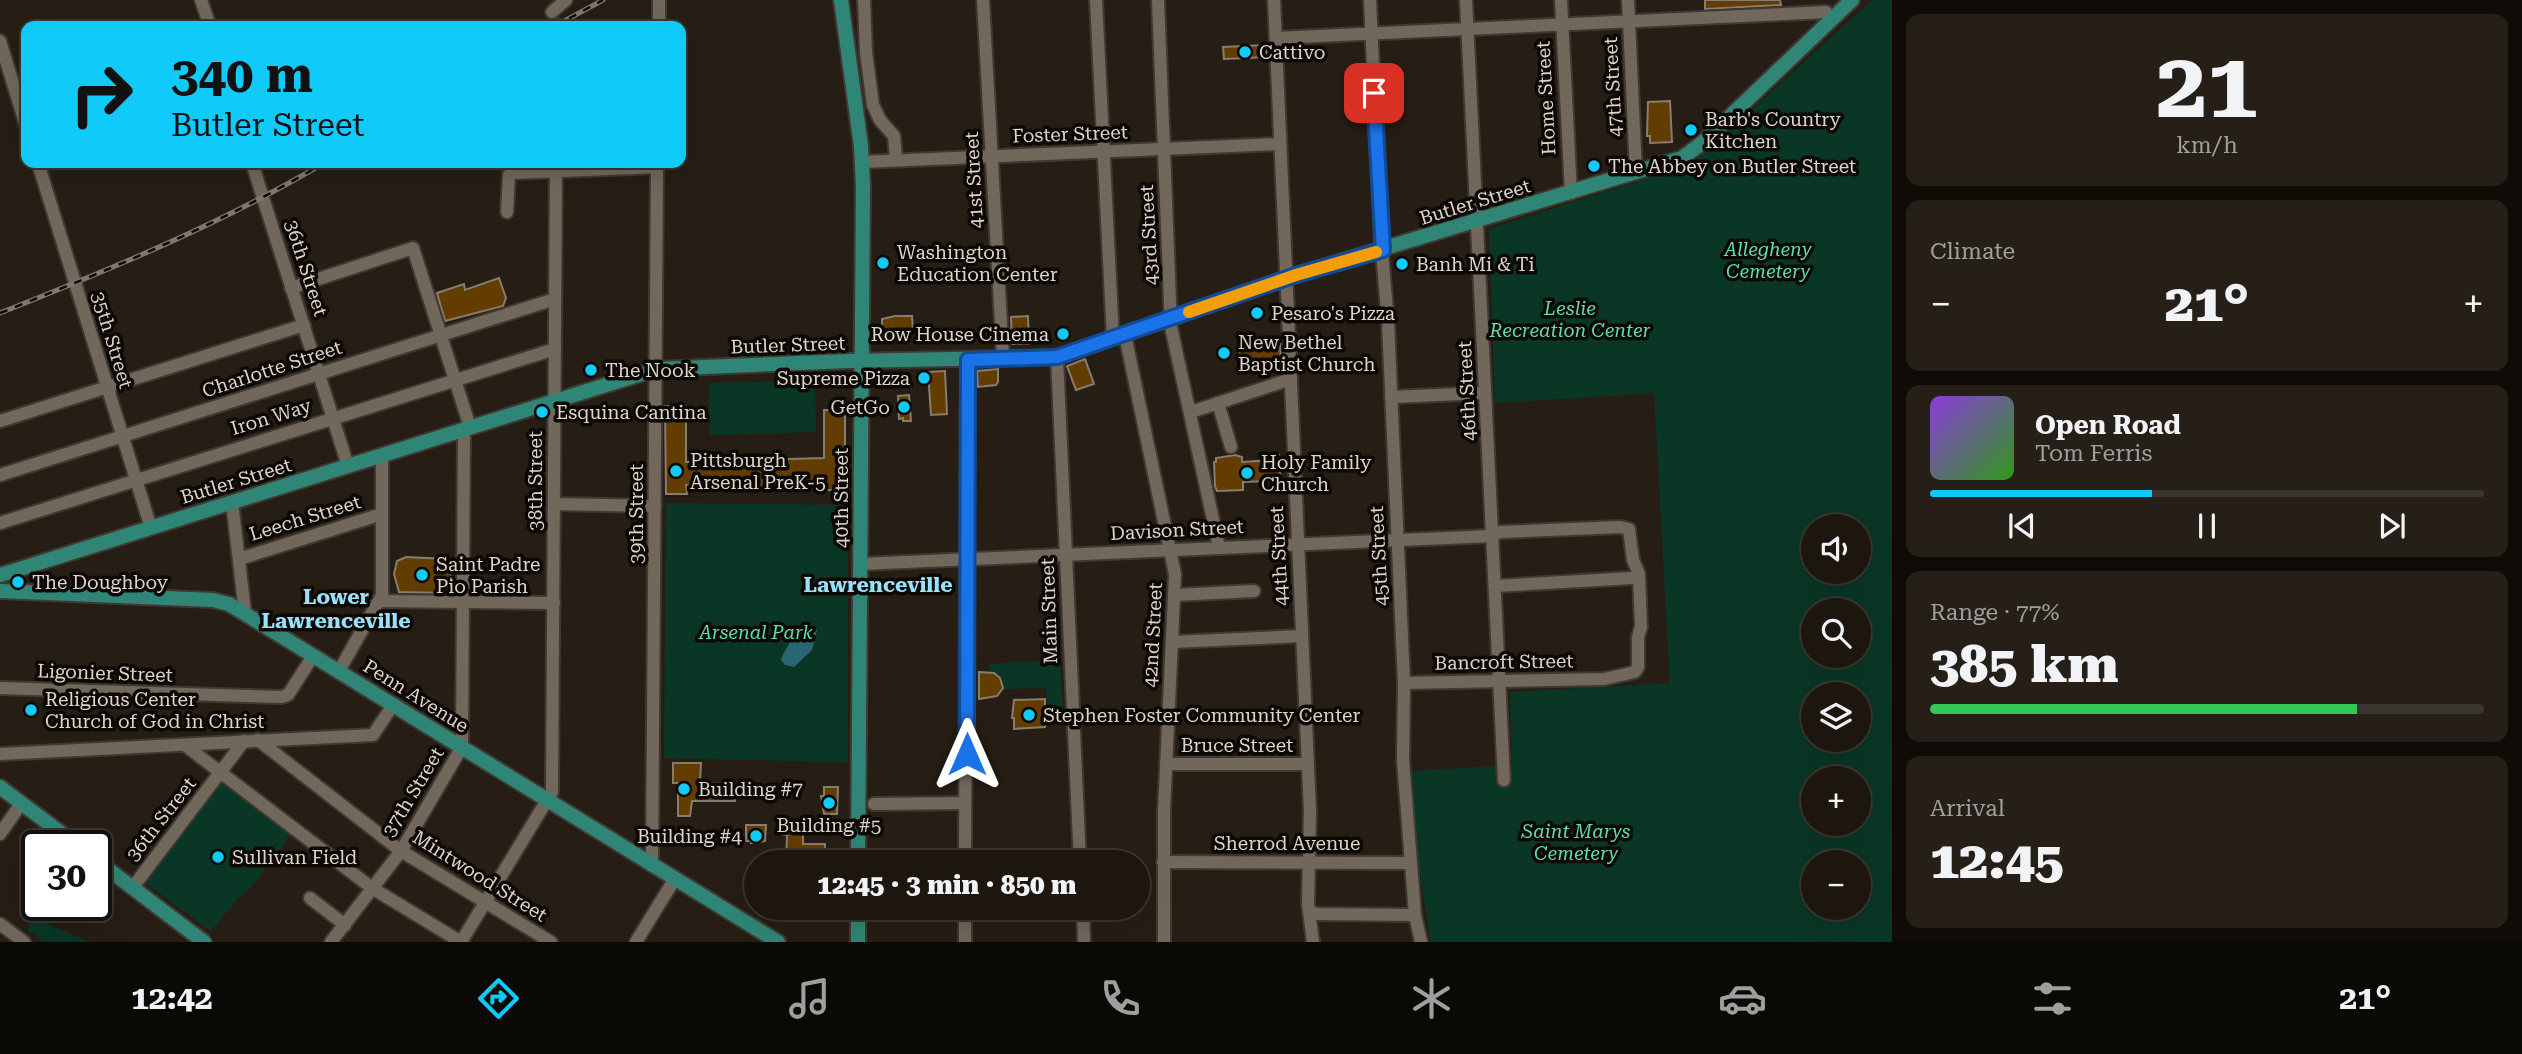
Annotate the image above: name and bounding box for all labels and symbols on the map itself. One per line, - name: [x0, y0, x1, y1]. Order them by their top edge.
- street label: 47th Street: [1599, 36, 1627, 138]
- street label: Home Street: [1532, 40, 1560, 156]
- place label: Cattivo: [1259, 41, 1325, 64]
- marker: Cattivo: [1237, 44, 1253, 60]
- pin: [1344, 63, 1404, 123]
- place label: Barb's Country Kitchen: [1705, 108, 1841, 153]
- street label: Foster Street: [1012, 120, 1128, 148]
- marker: Barb's Country Kitchen: [1683, 122, 1699, 138]
- street label: 41st Street: [960, 131, 988, 229]
- place label: The Abbey on Butler Street: [1608, 155, 1856, 178]
- marker: The Abbey on Butler Street: [1586, 158, 1602, 174]
- street label: Butler Street: [1417, 174, 1533, 230]
- street label: 43rd Street: [1135, 184, 1163, 286]
- street label: 36th Street: [280, 217, 332, 319]
- park label: Allegheny Cemetery: [1724, 238, 1812, 283]
- place label: Washington Education Center: [897, 241, 1058, 286]
- place label: Banh Mi & Ti: [1416, 253, 1535, 276]
- marker: Washington Education Center: [875, 255, 891, 271]
- marker: Banh Mi & Ti: [1394, 256, 1410, 272]
- street label: 35th Street: [86, 289, 138, 391]
- park label: Leslie Recreation Center: [1488, 297, 1651, 342]
- place label: Pesaro's Pizza: [1271, 302, 1396, 325]
- marker: Pesaro's Pizza: [1249, 305, 1265, 321]
- place label: Row House Cinema: [871, 323, 1050, 346]
- marker: Row House Cinema: [1055, 326, 1071, 342]
- place label: New Bethel Baptist Church: [1238, 331, 1376, 376]
- street label: Butler Street: [730, 332, 846, 358]
- street label: Charlotte Street: [199, 336, 345, 402]
- street label: 46th Street: [1453, 340, 1481, 442]
- marker: New Bethel Baptist Church: [1216, 345, 1232, 361]
- place label: The Nook: [605, 359, 696, 382]
- marker: The Nook: [583, 362, 599, 378]
- place label: Supreme Pizza: [777, 367, 911, 390]
- marker: Supreme Pizza: [916, 370, 932, 386]
- street label: Iron Way: [228, 394, 315, 440]
- place label: GetGo: [830, 396, 890, 419]
- marker: GetGo: [896, 399, 912, 415]
- place label: Esquina Cantina: [556, 401, 707, 424]
- marker: Esquina Cantina: [534, 404, 550, 420]
- street label: 38th Street: [524, 431, 547, 531]
- street label: 40th Street: [830, 448, 853, 548]
- place label: Pittsburgh Arsenal PreK-5: [690, 449, 826, 494]
- place label: Holy Family Church: [1261, 451, 1372, 496]
- street label: Butler Street: [178, 453, 294, 509]
- marker: Pittsburgh Arsenal PreK-5: [668, 463, 684, 479]
- street label: 39th Street: [625, 464, 648, 564]
- marker: Holy Family Church: [1239, 465, 1255, 481]
- street label: Leech Street: [247, 490, 363, 546]
- street label: 44th Street: [1265, 505, 1293, 607]
- street label: 45th Street: [1365, 505, 1393, 607]
- street label: Davison Street: [1110, 515, 1244, 545]
- place label: Saint Padre Pio Parish: [436, 553, 540, 598]
- street label: Main Street: [1036, 558, 1062, 664]
- marker: Saint Padre Pio Parish: [414, 567, 430, 583]
- place label: The Doughboy: [32, 571, 169, 594]
- district label: Lawrenceville: [804, 573, 952, 597]
- marker: The Doughboy: [10, 574, 26, 590]
- street label: 42nd Street: [1139, 582, 1167, 688]
- district label: Lower Lawrenceville: [262, 585, 410, 633]
- park label: Arsenal Park: [698, 621, 813, 644]
- street label: Bancroft Street: [1434, 649, 1574, 675]
- street label: Penn Avenue: [359, 655, 473, 737]
- street label: Ligonier Street: [37, 659, 173, 687]
- place label: Religious Center Church of God in Christ: [45, 688, 264, 733]
- marker: Religious Center Church of God in Christ: [23, 702, 39, 718]
- place label: Stephen Foster Community Center: [1043, 704, 1361, 727]
- marker: Stephen Foster Community Center: [1021, 707, 1037, 723]
- position arrow: [930, 717, 1004, 791]
- street label: Bruce Street: [1181, 734, 1293, 757]
- street label: 37th Street: [377, 743, 449, 841]
- street label: 36th Street: [121, 773, 201, 865]
- place label: Building #7: [698, 778, 803, 801]
- marker: Building #7: [676, 781, 692, 797]
- marker: Building #5: [821, 795, 837, 811]
- place label: Building #5: [777, 814, 881, 837]
- park label: Saint Marys Cemetery: [1521, 820, 1631, 865]
- street label: Mintwood Street: [409, 825, 551, 927]
- place label: Building #4: [637, 825, 742, 848]
- marker: Building #4: [748, 828, 764, 844]
- speed limit sign: 30: [21, 830, 112, 921]
- street label: Sherrod Avenue: [1214, 832, 1360, 855]
- place label: Sullivan Field: [232, 846, 357, 869]
- marker: Sullivan Field: [210, 849, 226, 865]

